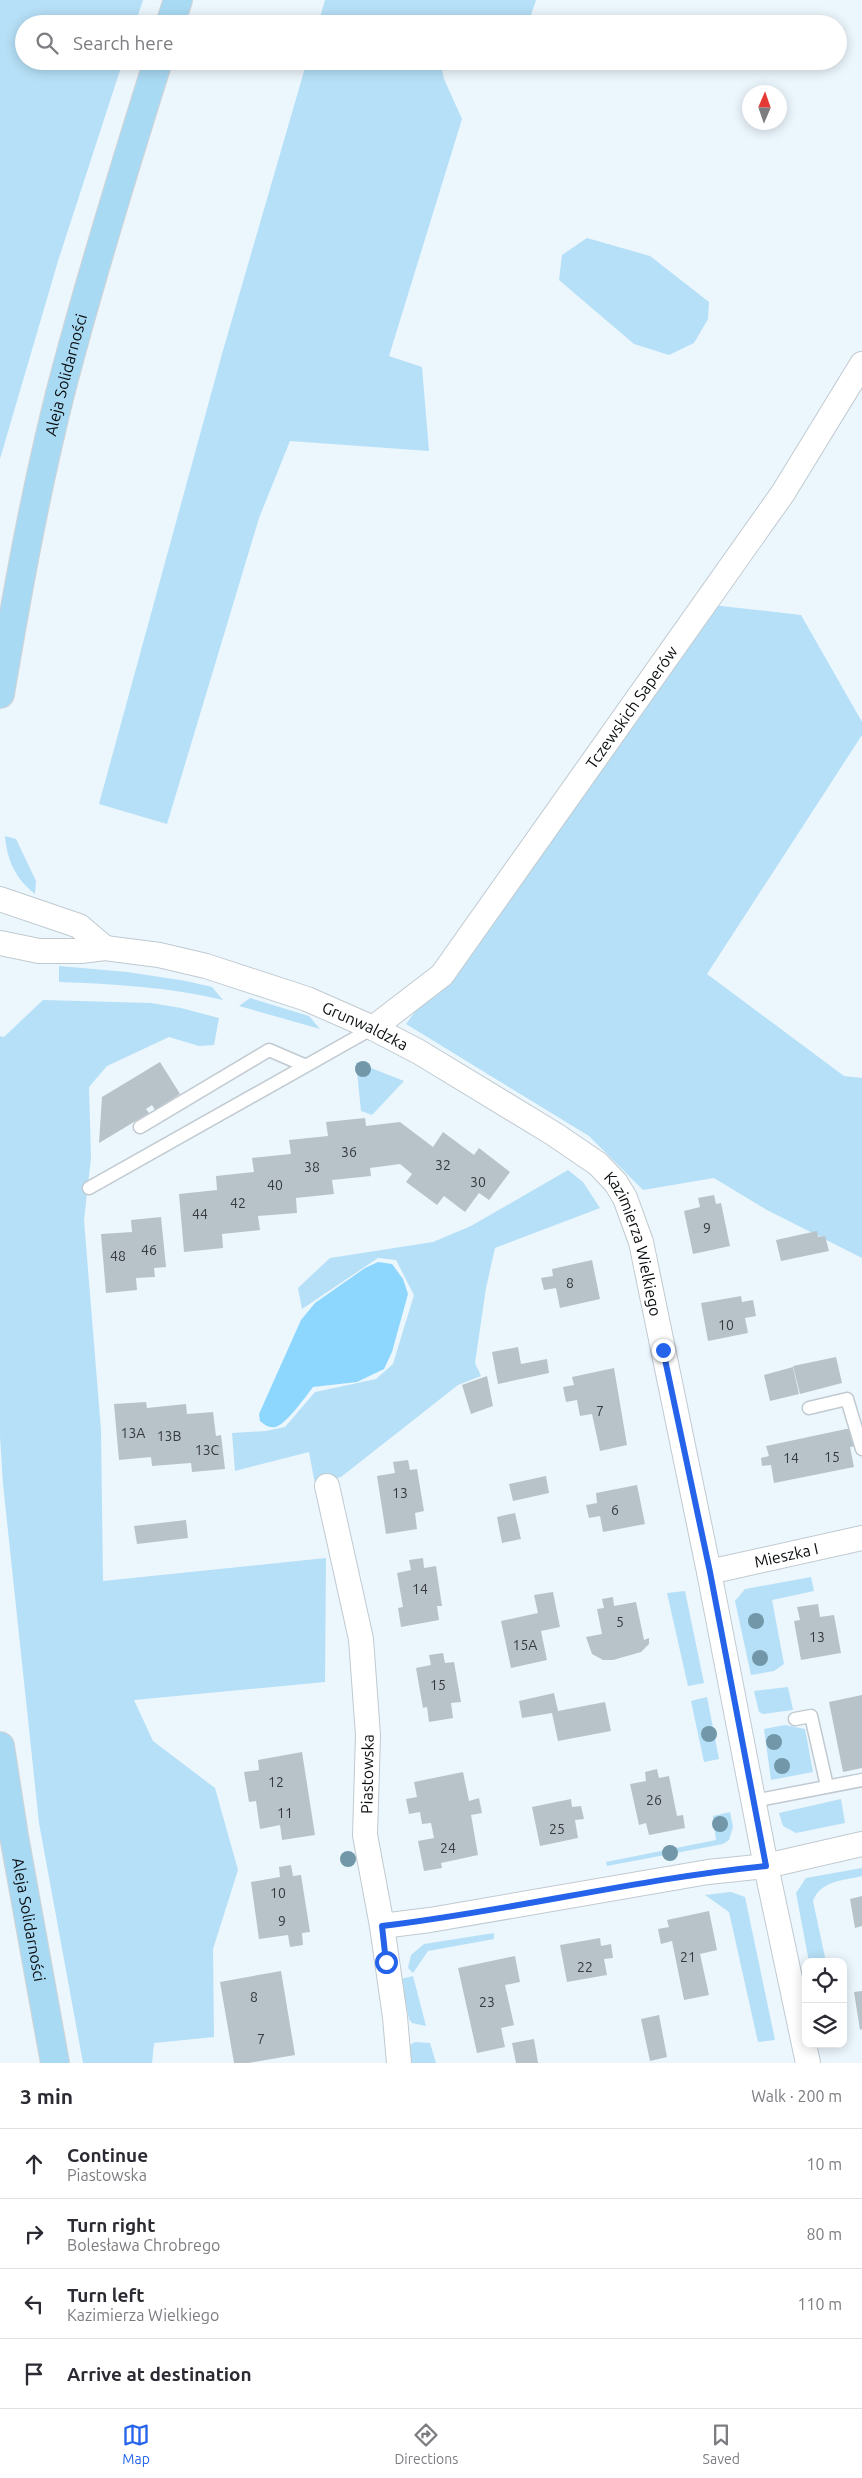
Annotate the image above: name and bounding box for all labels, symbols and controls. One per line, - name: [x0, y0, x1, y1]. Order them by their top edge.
- search box: [15, 15, 847, 70]
- icon: search: [33, 29, 61, 57]
- text: Search here: [73, 32, 173, 54]
- north arrow: [742, 85, 787, 130]
- street label: Aleja Solidarności: [41, 312, 90, 438]
- street label: Tczewskich Saperów: [582, 642, 681, 772]
- street label: Grunwaldzka: [319, 998, 411, 1054]
- house number: 36: [341, 1144, 357, 1160]
- house number: 32: [435, 1157, 451, 1173]
- house number: 38: [304, 1159, 320, 1175]
- street label: Kazimierza Wielkiego: [601, 1168, 665, 1318]
- house number: 30: [470, 1174, 486, 1190]
- house number: 40: [267, 1177, 283, 1193]
- house number: 42: [230, 1195, 246, 1211]
- house number: 44: [192, 1206, 208, 1222]
- house number: 9: [703, 1220, 711, 1236]
- house number: 46: [141, 1242, 157, 1258]
- house number: 48: [110, 1248, 126, 1264]
- house number: 8: [566, 1275, 574, 1291]
- house number: 10: [718, 1317, 734, 1333]
- route end: [652, 1339, 675, 1362]
- house number: 7: [596, 1403, 604, 1419]
- house number: 13A: [121, 1425, 145, 1441]
- house number: 13B: [157, 1428, 181, 1444]
- house number: 13C: [195, 1442, 220, 1458]
- house number: 15: [824, 1449, 840, 1465]
- house number: 14: [783, 1450, 799, 1466]
- house number: 13: [392, 1485, 408, 1501]
- house number: 6: [611, 1502, 619, 1518]
- street label: Mieszka I: [752, 1539, 820, 1571]
- house number: 14: [412, 1581, 428, 1597]
- house number: 5: [616, 1614, 624, 1630]
- house number: 13: [809, 1629, 825, 1645]
- house number: 15A: [513, 1637, 537, 1653]
- house number: 15: [430, 1677, 446, 1693]
- street label: Piastowska: [357, 1734, 377, 1814]
- house number: 12: [268, 1774, 284, 1790]
- house number: 26: [646, 1792, 662, 1808]
- house number: 11: [277, 1805, 293, 1821]
- house number: 25: [549, 1821, 565, 1837]
- house number: 24: [440, 1840, 456, 1856]
- street label: Aleja Solidarności: [9, 1856, 49, 1983]
- house number: 10: [270, 1885, 286, 1901]
- house number: 9: [278, 1913, 286, 1929]
- house number: 21: [680, 1949, 696, 1965]
- route start: [375, 1951, 398, 1974]
- map controls: [802, 1958, 847, 2048]
- button: locate: [802, 1958, 847, 2003]
- house number: 22: [577, 1959, 593, 1975]
- house number: 8: [250, 1989, 258, 2005]
- house number: 23: [479, 1994, 495, 2010]
- button: layers: [802, 2003, 847, 2048]
- house number: 7: [257, 2031, 265, 2047]
- text: 3 min: [20, 2084, 73, 2108]
- text: Walk · 200 m: [751, 2087, 842, 2105]
- text: Continue: [67, 2144, 148, 2166]
- icon: ahead: [20, 2150, 48, 2178]
- text: 10 m: [806, 2155, 842, 2173]
- text: Piastowska: [67, 2166, 147, 2184]
- text: Turn right: [67, 2214, 155, 2236]
- icon: right: [20, 2220, 48, 2248]
- text: 80 m: [806, 2225, 842, 2243]
- text: Bolesława Chrobrego: [67, 2236, 220, 2254]
- text: Turn left: [67, 2284, 145, 2306]
- icon: left: [20, 2290, 48, 2318]
- text: 110 m: [797, 2295, 842, 2313]
- text: Kazimierza Wielkiego: [67, 2306, 219, 2324]
- icon: arrive: [20, 2360, 48, 2388]
- text: Arrive at destination: [67, 2363, 252, 2385]
- tab: Map: [122, 2421, 150, 2467]
- tab: Directions: [394, 2421, 458, 2467]
- tab: Saved: [703, 2421, 740, 2467]

